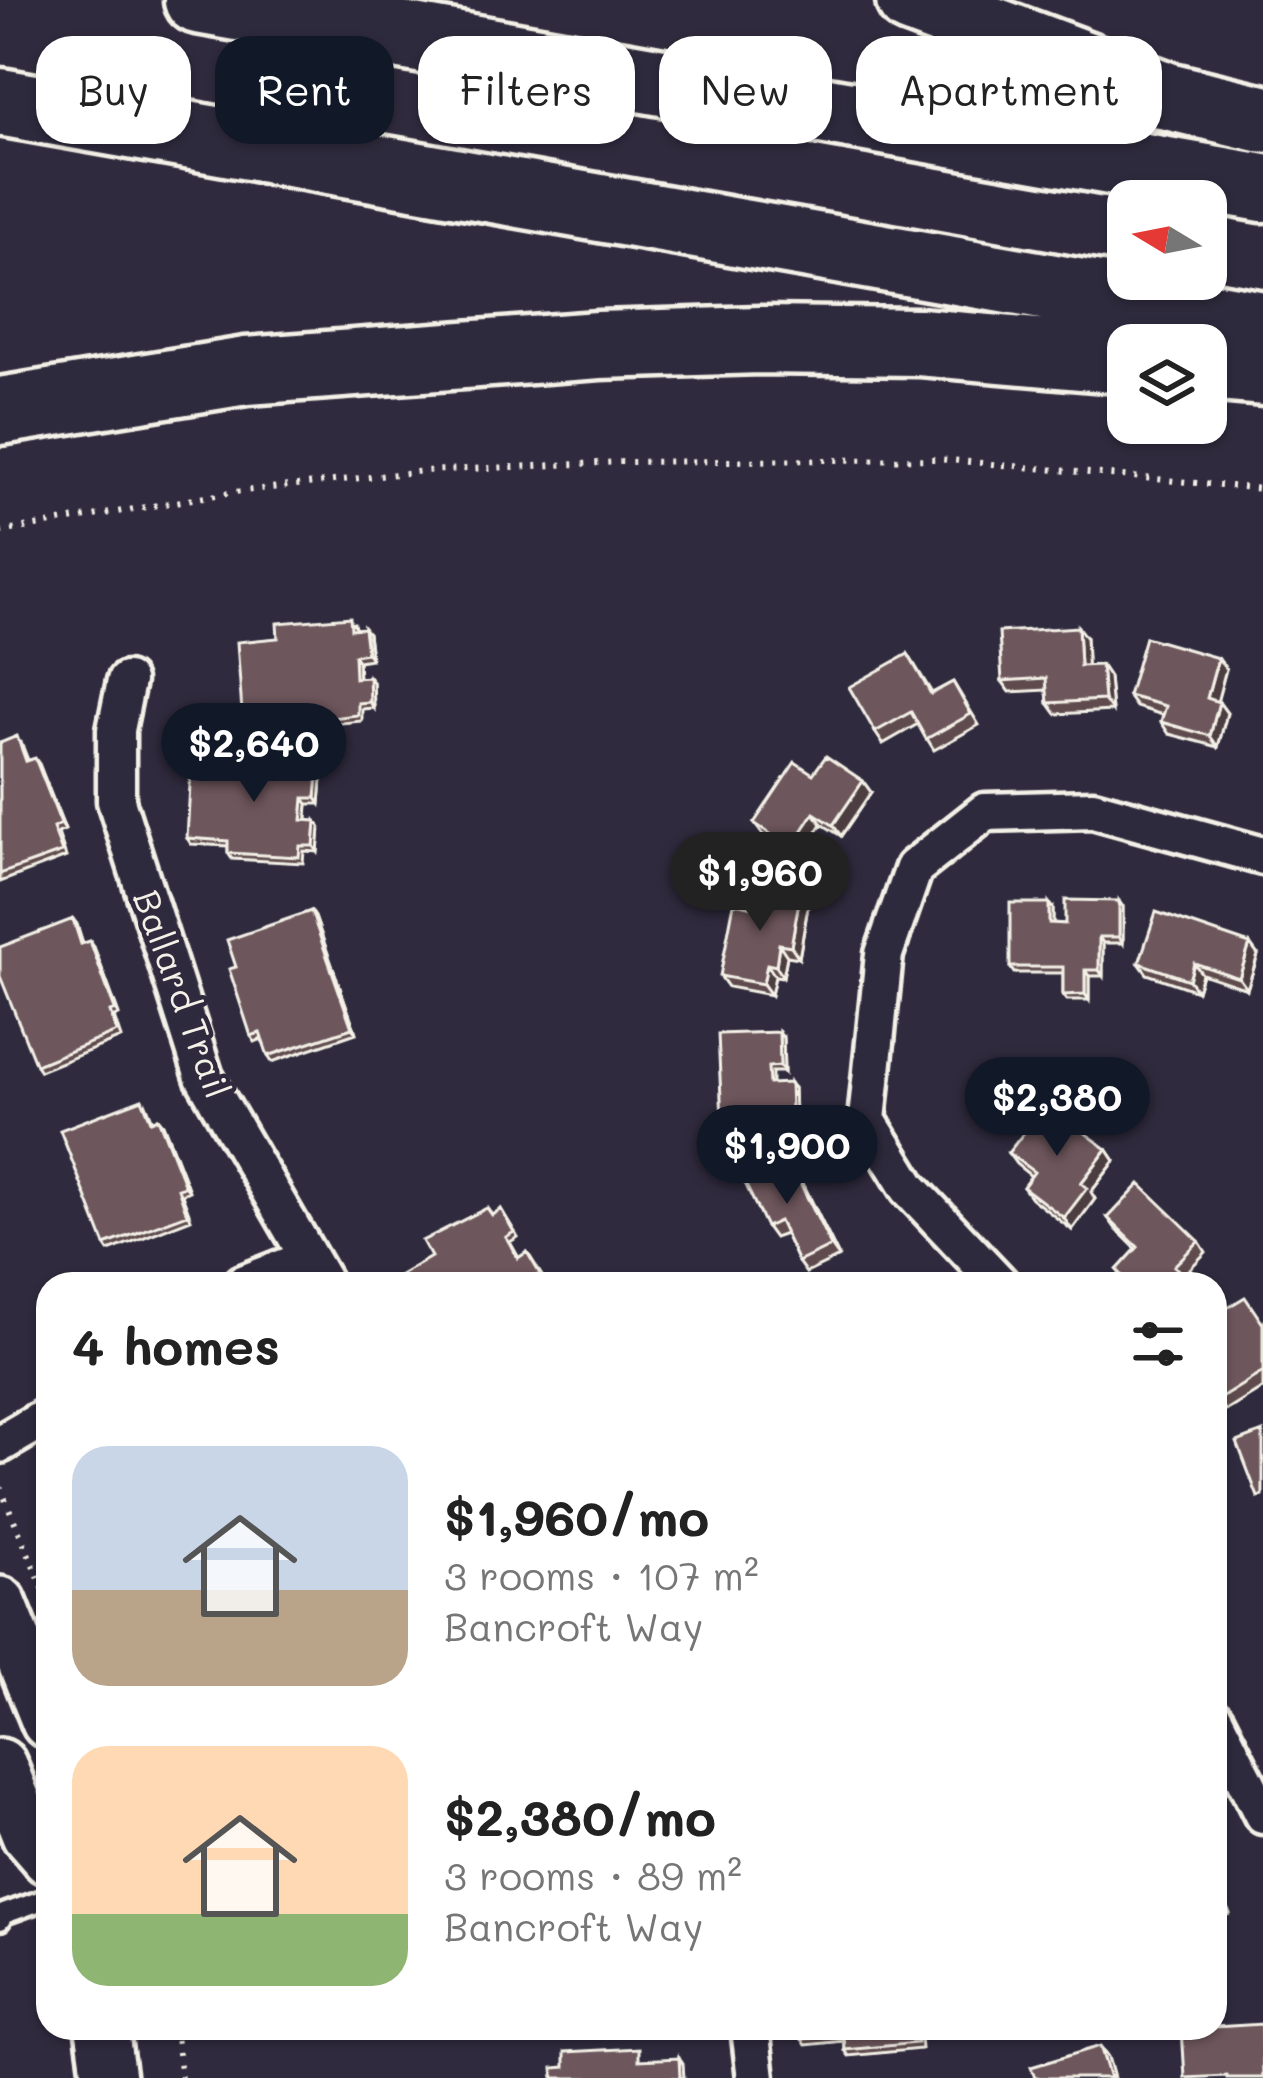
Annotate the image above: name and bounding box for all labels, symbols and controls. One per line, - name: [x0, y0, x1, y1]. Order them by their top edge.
- chip: Buy: [36, 36, 191, 144]
- chip: Rent: [215, 36, 394, 144]
- chip: Filters: [418, 36, 635, 144]
- chip: New: [659, 36, 832, 144]
- chip: Apartment: [856, 36, 1162, 144]
- north arrow: [1107, 180, 1227, 300]
- map controls: [1107, 180, 1227, 444]
- button: layers: [1107, 324, 1227, 444]
- pin: $2,640: [156, 703, 352, 805]
- text: $2,640: [188, 716, 320, 767]
- pin: $1,960: [662, 832, 858, 934]
- text: $1,960: [697, 845, 823, 896]
- street label: Ballard Trail: [124, 883, 243, 1104]
- pin: $2,380: [959, 1057, 1155, 1159]
- text: $2,380: [992, 1070, 1122, 1121]
- pin: $1,900: [689, 1105, 885, 1207]
- text: $1,900: [724, 1118, 850, 1169]
- text: 4 homes: [72, 1311, 280, 1378]
- icon: filters: [1125, 1311, 1191, 1377]
- text: $1,960/mo: [444, 1482, 709, 1549]
- icon: home: [168, 1494, 312, 1638]
- text: 3 rooms · 107 m²: [444, 1549, 759, 1600]
- text: Bancroft Way: [444, 1600, 703, 1651]
- text: $2,380/mo: [444, 1782, 716, 1849]
- icon: home: [168, 1794, 312, 1938]
- text: 3 rooms · 89 m²: [444, 1849, 742, 1900]
- text: Bancroft Way: [444, 1900, 703, 1951]

